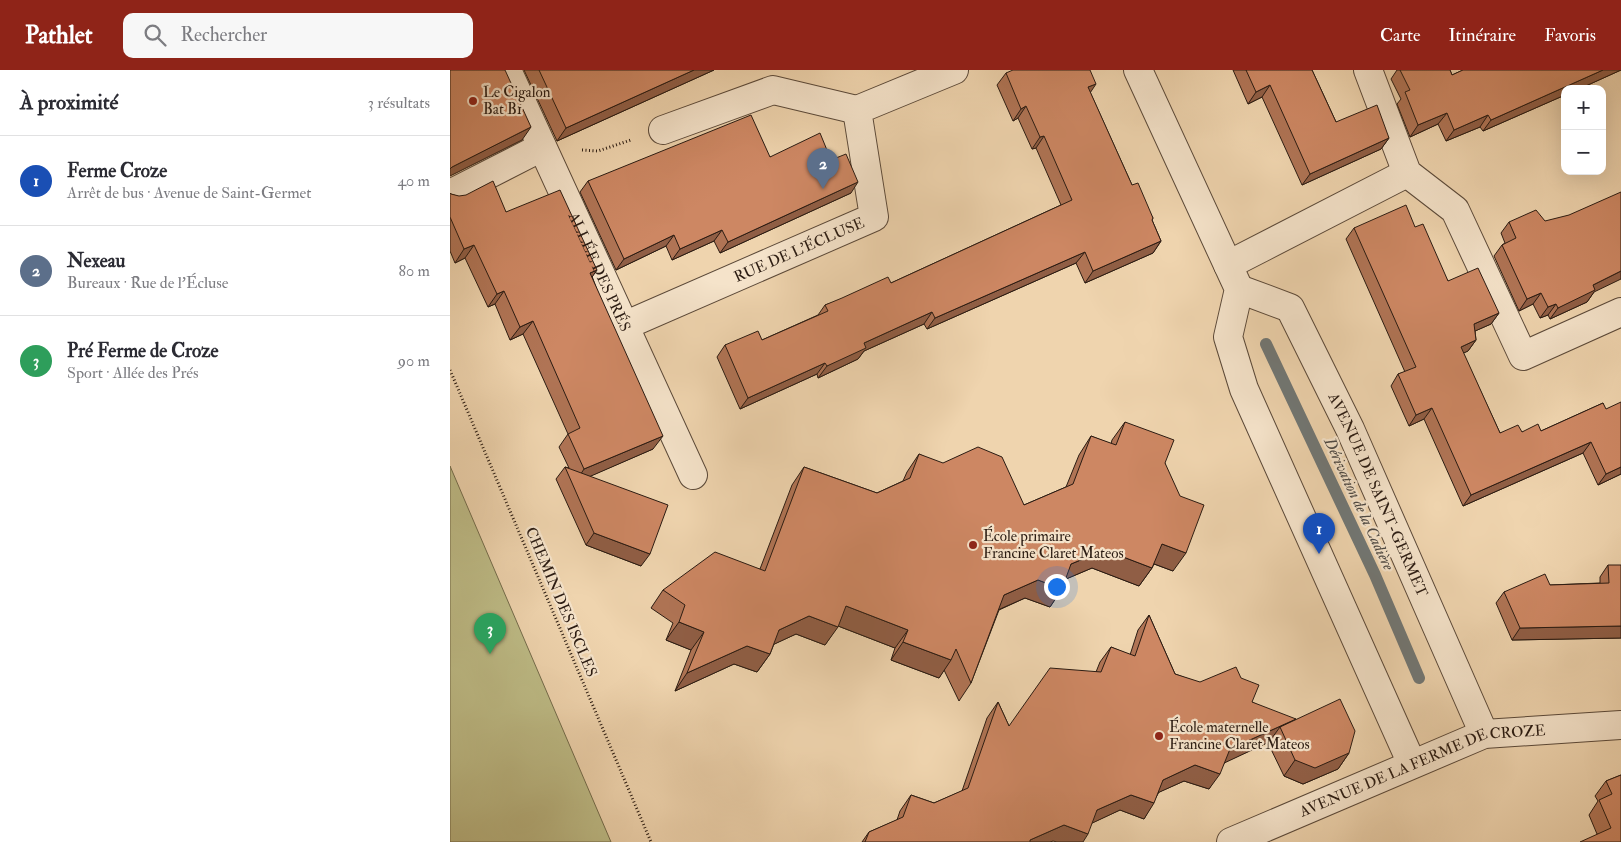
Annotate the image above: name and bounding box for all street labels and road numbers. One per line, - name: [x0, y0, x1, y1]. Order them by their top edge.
- street label: ALLÉE DES PRÉS: [564, 208, 635, 334]
- street label: RUE DE L'ÉCLUSE: [731, 213, 867, 286]
- street label: AVENUE DE SAINT-GERMET: [1324, 389, 1432, 600]
- street label: CHEMIN DES ISCLES: [521, 524, 601, 680]
- street label: AVENUE DE LA FERME DE CROZE: [1296, 720, 1546, 822]

